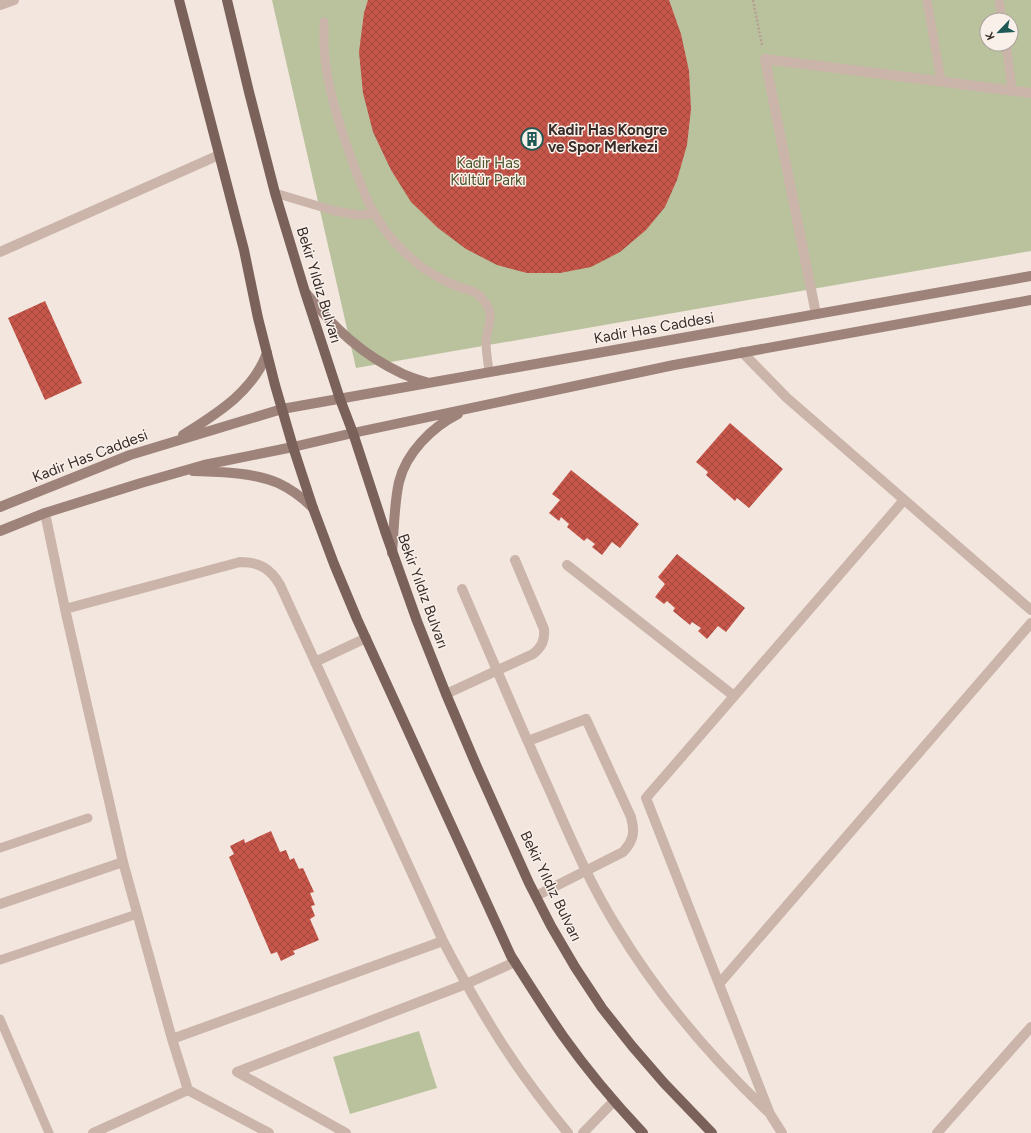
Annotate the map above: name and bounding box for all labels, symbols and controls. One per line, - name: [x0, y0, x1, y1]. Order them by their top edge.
- north arrow: [979, 12, 1019, 52]
- text: K: [983, 29, 998, 42]
- place label: Kadir Has Kongre ve Spor Merkezi: [548, 121, 668, 156]
- building icon: Kadir Has Kongre ve Spor Merkezi: [519, 126, 545, 152]
- park label: Kadir Has Kültür Parkı: [450, 154, 526, 189]
- street label: Bekir Yıldız Bulvarı: [293, 225, 345, 345]
- street label: Kadir Has Caddesi: [592, 309, 716, 347]
- street label: Kadir Has Caddesi: [30, 426, 150, 486]
- street label: Bekir Yıldız Bulvarı: [394, 531, 452, 651]
- street label: Bekir Yıldız Bulvarı: [516, 828, 586, 944]

